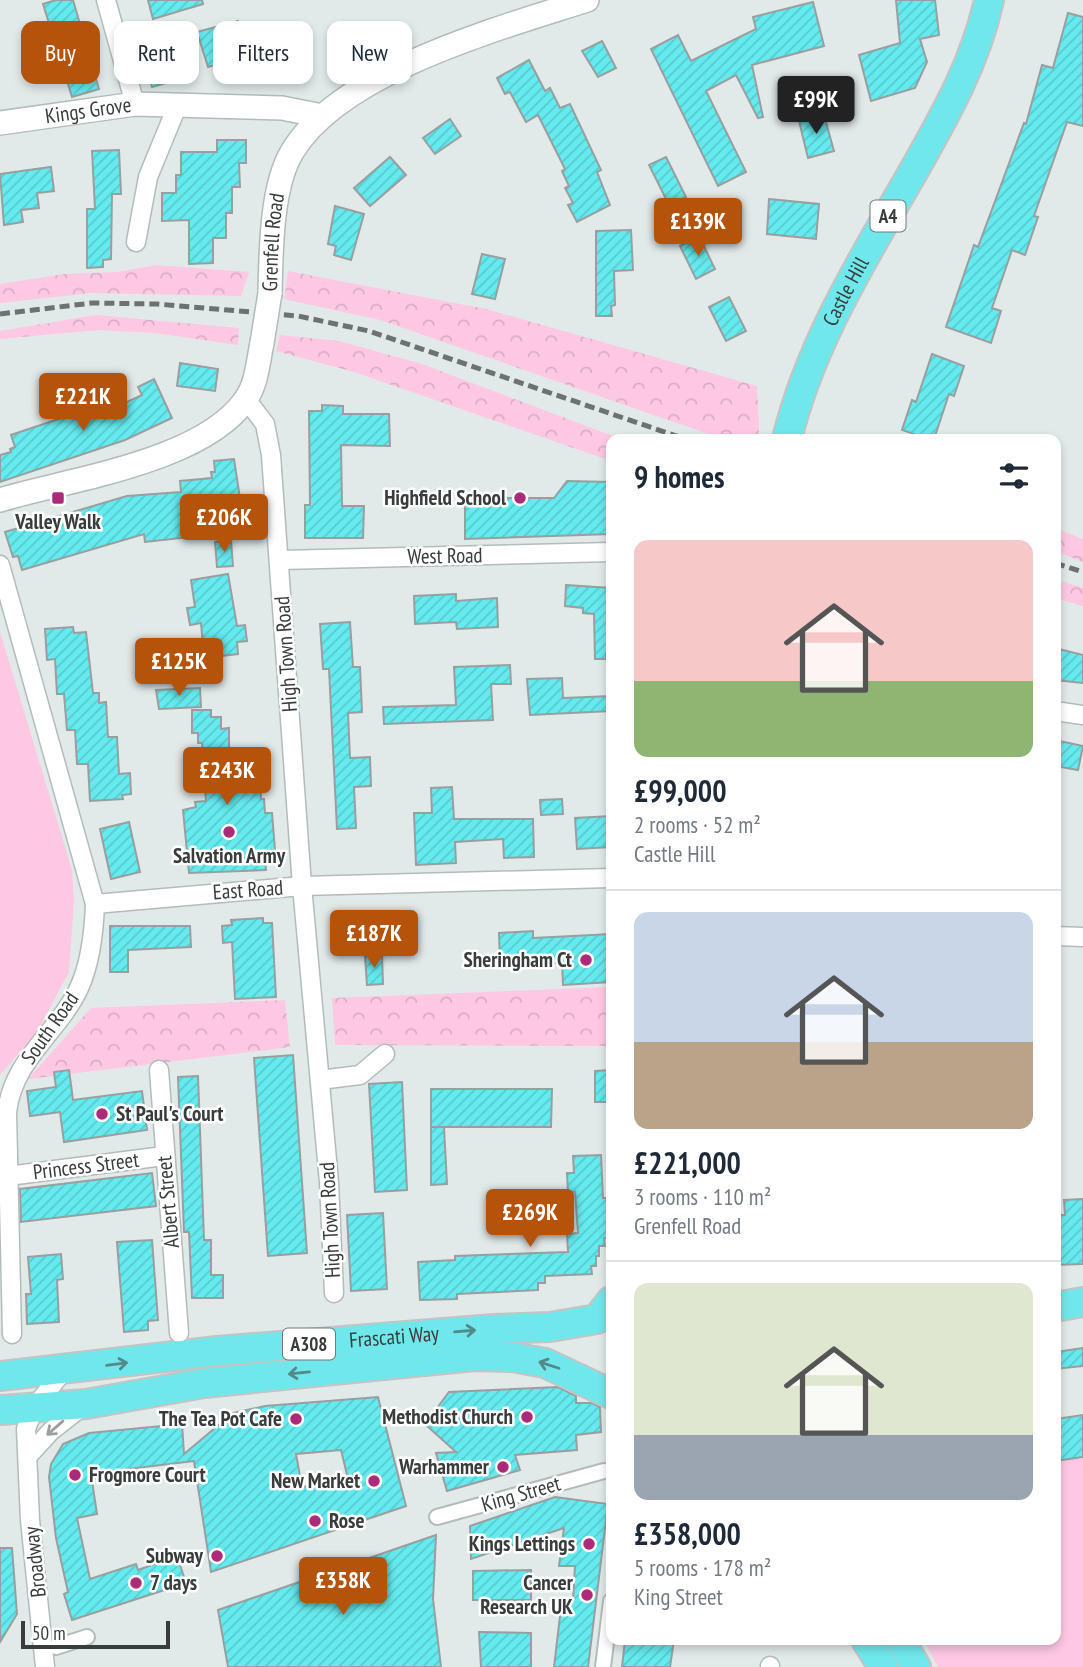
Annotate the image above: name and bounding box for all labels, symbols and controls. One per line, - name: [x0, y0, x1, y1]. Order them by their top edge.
- chip: Buy: [21, 21, 100, 84]
- chip: Rent: [114, 21, 199, 84]
- chip: Filters: [213, 21, 313, 84]
- chip: New: [327, 21, 412, 84]
- pin: £99K: [775, 76, 857, 136]
- text: £99K: [794, 84, 838, 113]
- street label: Kings Grove: [43, 91, 133, 130]
- street label: Grenfell Road: [256, 191, 290, 292]
- pin: £139K: [649, 198, 747, 258]
- road number: A4: [870, 200, 906, 232]
- text: £139K: [670, 206, 726, 235]
- street label: Castle Hill: [816, 252, 875, 330]
- pin: £221K: [34, 374, 132, 433]
- text: £221K: [55, 381, 111, 410]
- text: 9 homes: [634, 457, 725, 496]
- icon: filters: [995, 457, 1033, 495]
- place label: Highfield School: [384, 484, 507, 511]
- marker: Valley Walk: [50, 490, 66, 506]
- marker: Highfield School: [512, 490, 528, 506]
- pin: £206K: [175, 494, 273, 554]
- text: £206K: [196, 502, 252, 531]
- place label: Valley Walk: [14, 508, 101, 535]
- street label: West Road: [407, 541, 483, 570]
- icon: home: [771, 585, 897, 711]
- street label: High Town Road: [268, 595, 303, 713]
- pin: £125K: [130, 638, 228, 698]
- text: £125K: [151, 646, 207, 675]
- pin: £243K: [178, 748, 276, 807]
- text: £243K: [199, 755, 255, 784]
- text: £99,000: [634, 771, 727, 810]
- text: 2 rooms · 52 m²: [634, 810, 761, 839]
- marker: Salvation Army: [221, 824, 237, 840]
- text: Castle Hill: [634, 839, 715, 868]
- place label: Salvation Army: [173, 842, 286, 869]
- street label: East Road: [212, 874, 284, 905]
- pin: £187K: [325, 911, 423, 970]
- text: £187K: [346, 918, 402, 947]
- place label: Sheringham Ct: [464, 946, 572, 973]
- marker: Sheringham Ct: [578, 952, 594, 968]
- icon: home: [771, 957, 897, 1083]
- street label: South Road: [15, 986, 84, 1069]
- place label: St Paul's Court: [116, 1100, 223, 1127]
- marker: St Paul's Court: [94, 1106, 110, 1122]
- text: £221,000: [634, 1143, 741, 1182]
- street label: Princess Street: [32, 1146, 141, 1185]
- street label: Albert Street: [150, 1155, 185, 1249]
- street label: High Town Road: [313, 1161, 346, 1279]
- text: 3 rooms · 110 m²: [634, 1182, 771, 1211]
- pin: £269K: [481, 1190, 579, 1249]
- text: £269K: [502, 1197, 558, 1226]
- text: Grenfell Road: [634, 1211, 741, 1240]
- street label: Frascati Way: [348, 1319, 440, 1353]
- one-way arrow: [453, 1324, 476, 1337]
- road number: A308: [283, 1328, 335, 1360]
- icon: home: [771, 1328, 897, 1454]
- one-way arrow: [105, 1358, 127, 1371]
- one-way arrow: [539, 1358, 561, 1370]
- one-way arrow: [288, 1367, 311, 1380]
- place label: Methodist Church: [382, 1403, 513, 1430]
- place label: The Tea Pot Cafe: [159, 1405, 282, 1432]
- marker: Methodist Church: [519, 1409, 535, 1425]
- marker: The Tea Pot Cafe: [288, 1411, 304, 1427]
- one-way arrow: [46, 1420, 64, 1436]
- place label: Warhammer: [398, 1453, 490, 1480]
- marker: Warhammer: [495, 1459, 511, 1475]
- place label: Frogmore Court: [89, 1461, 206, 1488]
- marker: Frogmore Court: [67, 1467, 83, 1483]
- place label: New Market: [271, 1467, 360, 1494]
- street label: King Street: [478, 1469, 564, 1518]
- marker: New Market: [366, 1473, 382, 1489]
- place label: Rose: [329, 1507, 364, 1534]
- marker: Rose: [307, 1513, 323, 1529]
- text: £358,000: [634, 1514, 741, 1553]
- street label: Broadway: [17, 1525, 52, 1599]
- place label: Kings Lettings: [469, 1530, 575, 1557]
- marker: Kings Lettings: [581, 1536, 597, 1552]
- place label: Subway: [146, 1542, 204, 1569]
- marker: Subway: [209, 1548, 225, 1564]
- text: 5 rooms · 178 m²: [634, 1553, 771, 1582]
- pin: £358K: [294, 1558, 392, 1617]
- text: £358K: [315, 1565, 371, 1594]
- place label: 7 days: [150, 1569, 197, 1596]
- place label: Cancer Research UK: [480, 1569, 574, 1620]
- marker: 7 days: [128, 1575, 144, 1591]
- text: King Street: [634, 1582, 723, 1611]
- marker: Cancer Research UK: [579, 1587, 595, 1603]
- scale bar: [21, 1618, 170, 1650]
- text: 50 m: [32, 1621, 66, 1645]

